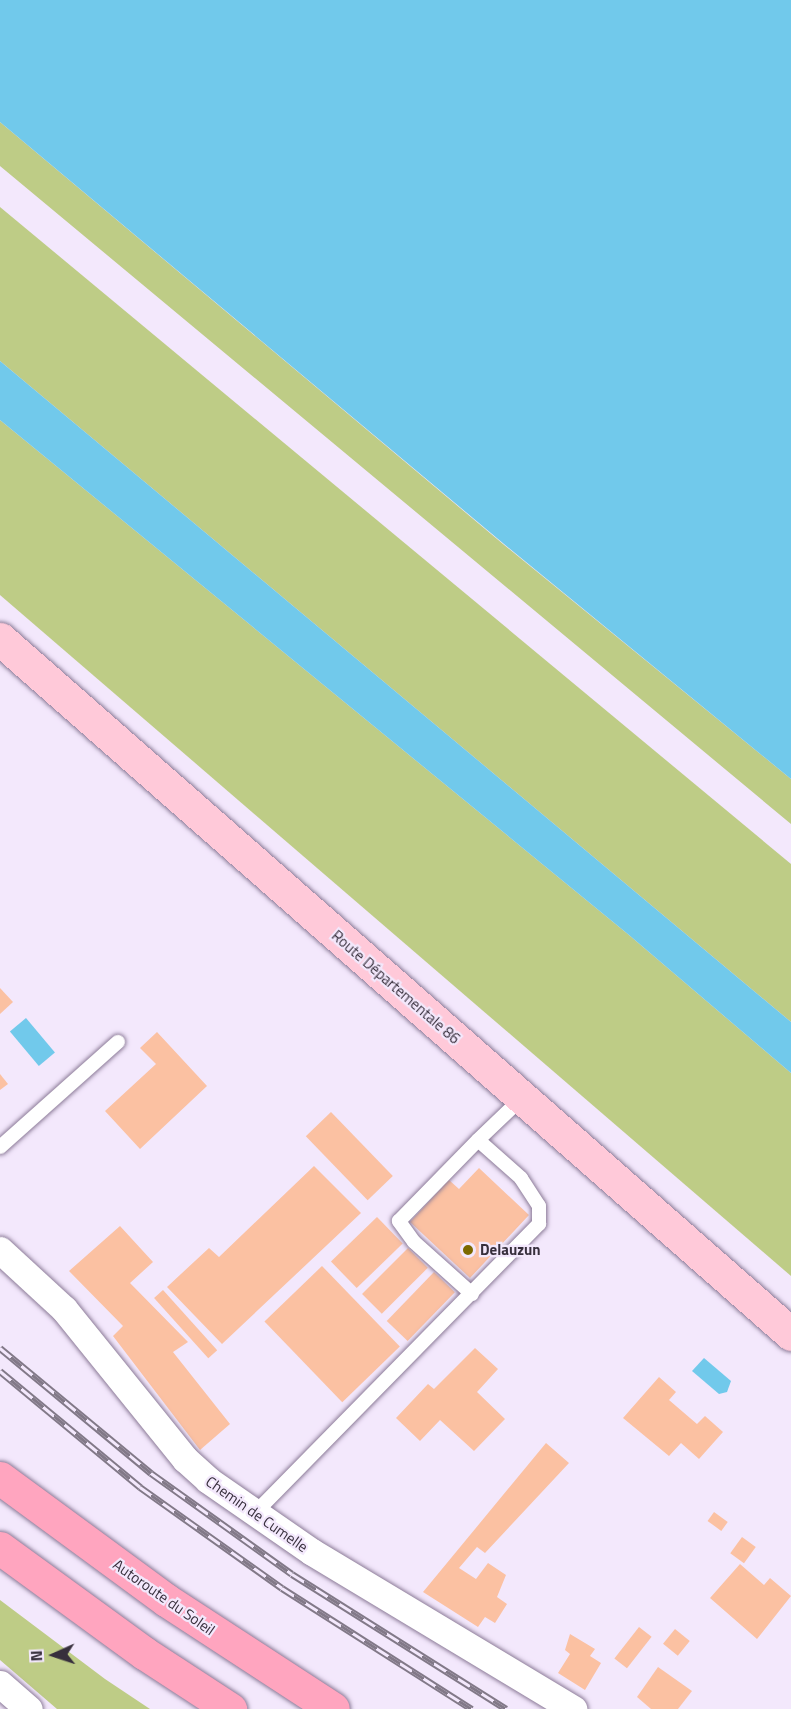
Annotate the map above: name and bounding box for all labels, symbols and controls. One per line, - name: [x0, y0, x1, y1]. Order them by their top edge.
- street label: Route Départementale 86: [328, 926, 464, 1048]
- place label: Delauzun: [480, 1241, 541, 1259]
- marker: Delauzun: [461, 1243, 475, 1257]
- street label: Chemin de Cumelle: [203, 1472, 311, 1556]
- street label: Autoroute du Soleil: [110, 1555, 218, 1639]
- north arrow: [24, 1625, 84, 1685]
- text: N: [24, 1650, 48, 1662]

